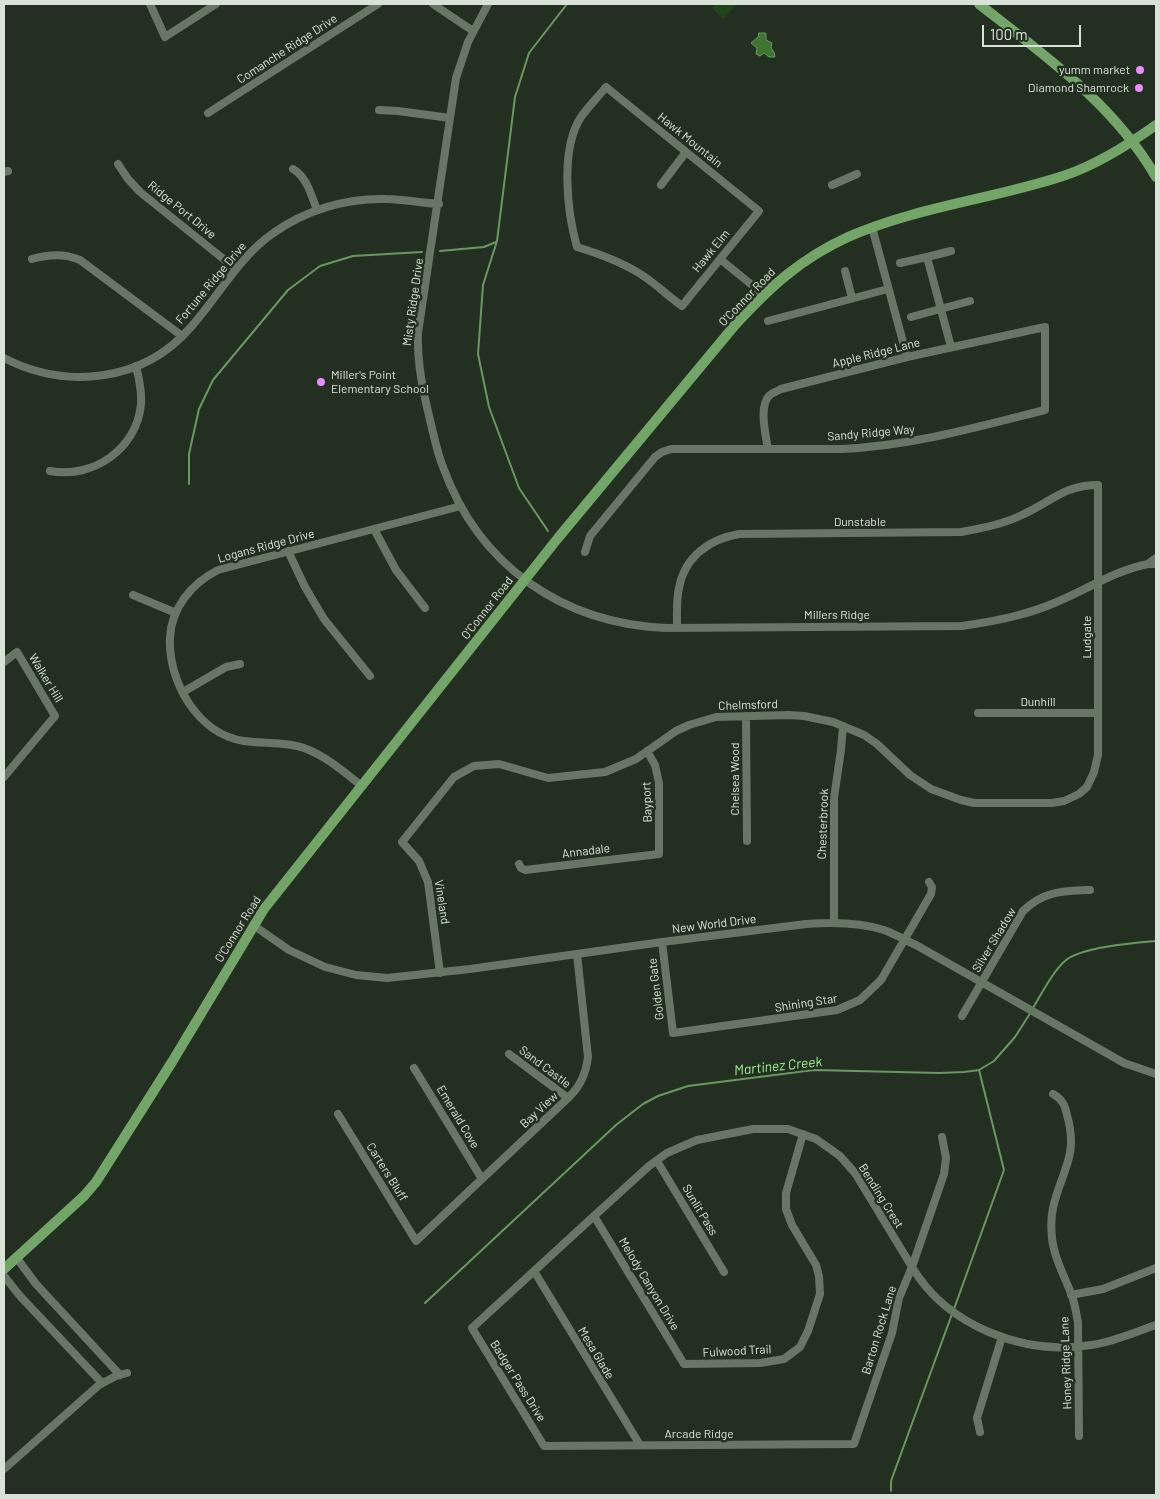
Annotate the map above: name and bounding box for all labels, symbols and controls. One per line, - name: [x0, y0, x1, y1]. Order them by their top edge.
- street label: Comanche Ridge Drive: [234, 11, 340, 87]
- scale bar: [985, 15, 1084, 47]
- text: 100 m: [990, 25, 1028, 43]
- place label: yumm market: [1059, 63, 1130, 77]
- marker: yumm market: [1134, 64, 1146, 76]
- place label: Diamond Shamrock: [1028, 81, 1129, 95]
- marker: Diamond Shamrock: [1133, 82, 1145, 94]
- street label: Hawk Mountain: [655, 110, 725, 170]
- street label: Ridge Port Drive: [145, 178, 219, 242]
- street label: Hawk Elm: [689, 227, 733, 275]
- street label: Fortune Ridge Drive: [173, 239, 249, 327]
- street label: Misty Ridge Drive: [400, 257, 426, 347]
- street label: O'Connor Road: [716, 265, 778, 329]
- street label: Apple Ridge Lane: [831, 335, 921, 371]
- place label: Miller's Point Elementary School: [331, 368, 429, 396]
- marker: Miller's Point Elementary School: [315, 376, 327, 388]
- street label: Sandy Ridge Way: [827, 422, 915, 444]
- street label: Dunstable: [834, 515, 886, 529]
- street label: Logans Ridge Drive: [216, 526, 316, 566]
- street label: O'Connor Road: [458, 574, 516, 642]
- street label: Millers Ridge: [804, 608, 870, 622]
- street label: Ludgate: [1080, 616, 1094, 658]
- street label: Walker Hill: [26, 651, 66, 705]
- street label: Dunhill: [1020, 695, 1056, 709]
- street label: Chelmsford: [718, 697, 778, 713]
- street label: Chelsea Wood: [728, 742, 742, 816]
- street label: Bayport: [639, 781, 655, 823]
- street label: Chesterbrook: [815, 788, 831, 860]
- street label: Annadale: [561, 841, 611, 861]
- street label: Vineland: [431, 879, 453, 925]
- street label: O'Connor Road: [212, 893, 264, 965]
- street label: Silver Shadow: [969, 905, 1019, 975]
- street label: New World Drive: [671, 912, 757, 936]
- street label: Golden Gate: [645, 957, 667, 1021]
- street label: Shining Star: [774, 991, 838, 1015]
- street label: Sand Castle: [516, 1043, 574, 1091]
- water label: Martinez Creek: [733, 1053, 823, 1079]
- street label: Emerald Cove: [434, 1083, 482, 1151]
- street label: Bay View: [517, 1089, 561, 1131]
- street label: Carters Bluff: [363, 1140, 411, 1204]
- street label: Bending Crest: [855, 1161, 907, 1231]
- street label: Sunlit Pass: [679, 1182, 721, 1238]
- street label: Melody Canyon Drive: [616, 1235, 682, 1333]
- street label: Barton Rock Lane: [859, 1284, 899, 1376]
- street label: Honey Ridge Lane: [1057, 1316, 1075, 1410]
- street label: Mesa Glade: [575, 1324, 617, 1382]
- street label: Badger Pass Drive: [487, 1338, 549, 1424]
- street label: Fulwood Trail: [702, 1342, 772, 1360]
- street label: Arcade Ridge: [664, 1427, 734, 1441]

